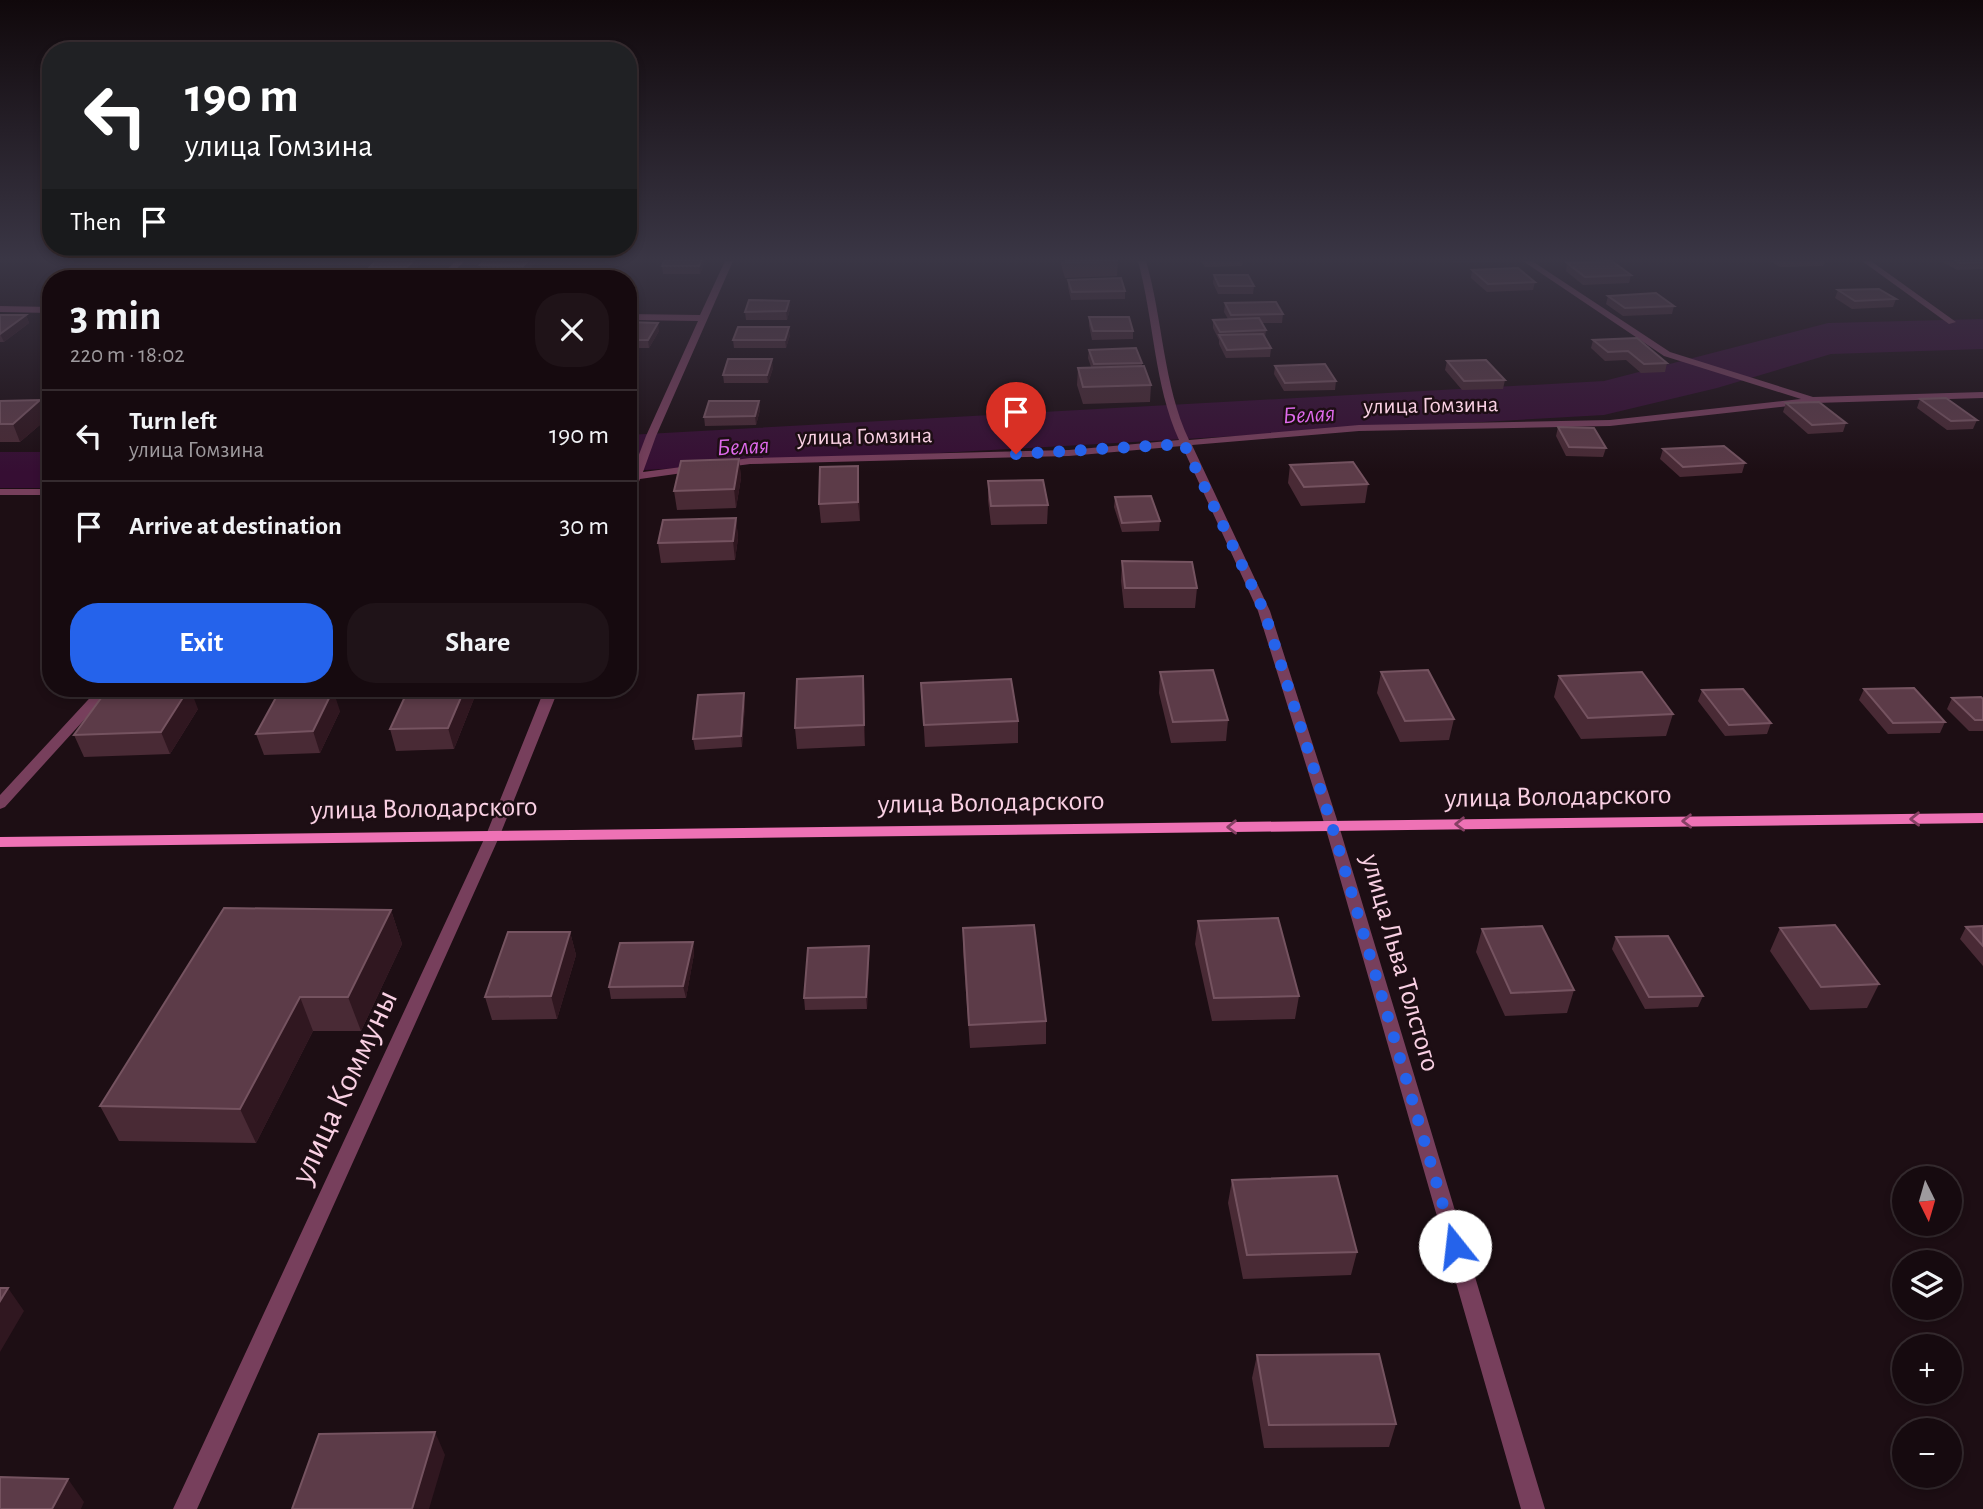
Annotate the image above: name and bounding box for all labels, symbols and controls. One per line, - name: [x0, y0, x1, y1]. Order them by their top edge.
- icon: left: [70, 70, 161, 161]
- text: 190 m: [185, 72, 299, 121]
- text: улица Гомзина: [185, 130, 373, 162]
- icon: arrive: [135, 203, 173, 241]
- text: Then: [70, 209, 121, 235]
- button: close: [535, 293, 609, 367]
- text: 3 min: [70, 295, 162, 337]
- text: 220 m · 18:02: [70, 344, 185, 367]
- pin: [986, 382, 1046, 454]
- icon: arrive: [997, 393, 1035, 431]
- street label: улица Гомзина: [1362, 393, 1499, 419]
- water label: Белая: [1282, 402, 1336, 428]
- text: Turn left: [129, 408, 217, 434]
- icon: left: [70, 417, 108, 455]
- text: 190 m: [549, 422, 609, 448]
- street label: улица Гомзина: [796, 424, 933, 450]
- water label: Белая: [716, 434, 770, 460]
- text: улица Гомзина: [129, 439, 264, 462]
- icon: arrive: [70, 508, 108, 546]
- text: Arrive at destination: [129, 513, 342, 539]
- text: 30 m: [559, 513, 609, 539]
- button: Exit: [70, 603, 333, 683]
- button: Share: [347, 603, 609, 683]
- street label: улица Володарского: [1443, 781, 1672, 813]
- street label: улица Володарского: [876, 787, 1105, 819]
- street label: улица Володарского: [309, 793, 538, 825]
- one-way arrow: [1909, 811, 1920, 827]
- one-way arrow: [1682, 814, 1693, 829]
- one-way arrow: [1454, 816, 1465, 832]
- one-way arrow: [1227, 819, 1237, 835]
- street label: улица Льва Толстого: [1355, 850, 1444, 1075]
- street label: улица Коммуны: [285, 985, 404, 1190]
- north arrow: [1892, 1166, 1962, 1236]
- map controls: [1892, 1166, 1962, 1488]
- position arrow: [1418, 1209, 1492, 1283]
- button: layers: [1892, 1250, 1962, 1320]
- button: +: [1892, 1334, 1962, 1404]
- button: −: [1892, 1418, 1962, 1488]

